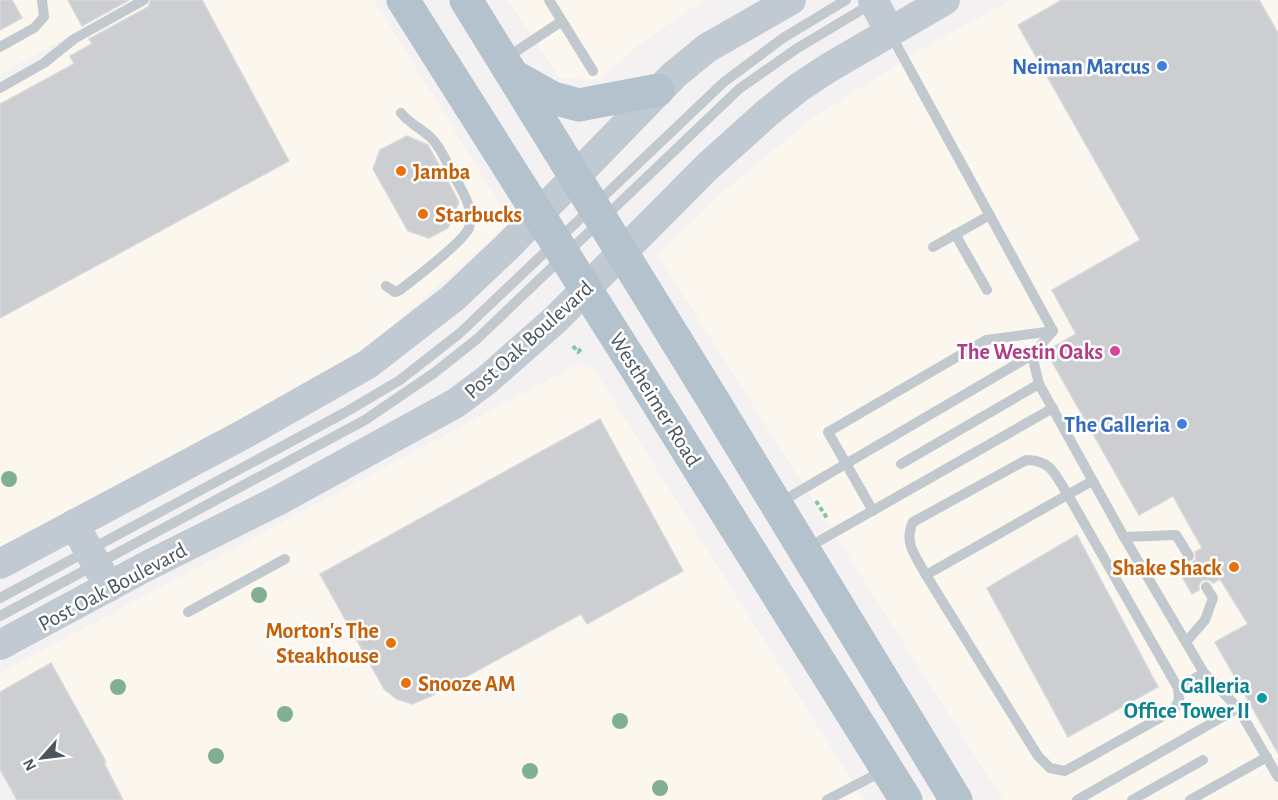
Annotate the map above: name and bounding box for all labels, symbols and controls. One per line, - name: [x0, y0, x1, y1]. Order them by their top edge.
- place label: Neiman Marcus: [1012, 56, 1150, 78]
- marker: Neiman Marcus: [1155, 59, 1169, 73]
- place label: Jamba: [413, 161, 471, 183]
- marker: Jamba: [394, 164, 408, 178]
- place label: Starbucks: [435, 204, 522, 226]
- marker: Starbucks: [416, 207, 430, 221]
- street label: Post Oak Boulevard: [460, 277, 597, 403]
- street label: Westheimer Road: [605, 329, 705, 470]
- place label: The Westin Oaks: [957, 341, 1103, 363]
- marker: The Westin Oaks: [1108, 344, 1122, 358]
- place label: The Galleria: [1064, 414, 1170, 436]
- marker: The Galleria: [1175, 417, 1189, 431]
- street label: Post Oak Boulevard: [35, 539, 190, 635]
- place label: Shake Shack: [1112, 557, 1222, 579]
- marker: Shake Shack: [1227, 560, 1241, 574]
- place label: Morton's The Steakhouse: [265, 620, 379, 667]
- marker: Morton's The Steakhouse: [384, 636, 398, 650]
- place label: Snooze AM: [418, 673, 516, 695]
- place label: Galleria Office Tower II: [1124, 675, 1250, 722]
- marker: Snooze AM: [399, 676, 413, 690]
- marker: Galleria Office Tower II: [1255, 691, 1269, 705]
- north arrow: [12, 728, 72, 788]
- text: N: [20, 756, 39, 773]

